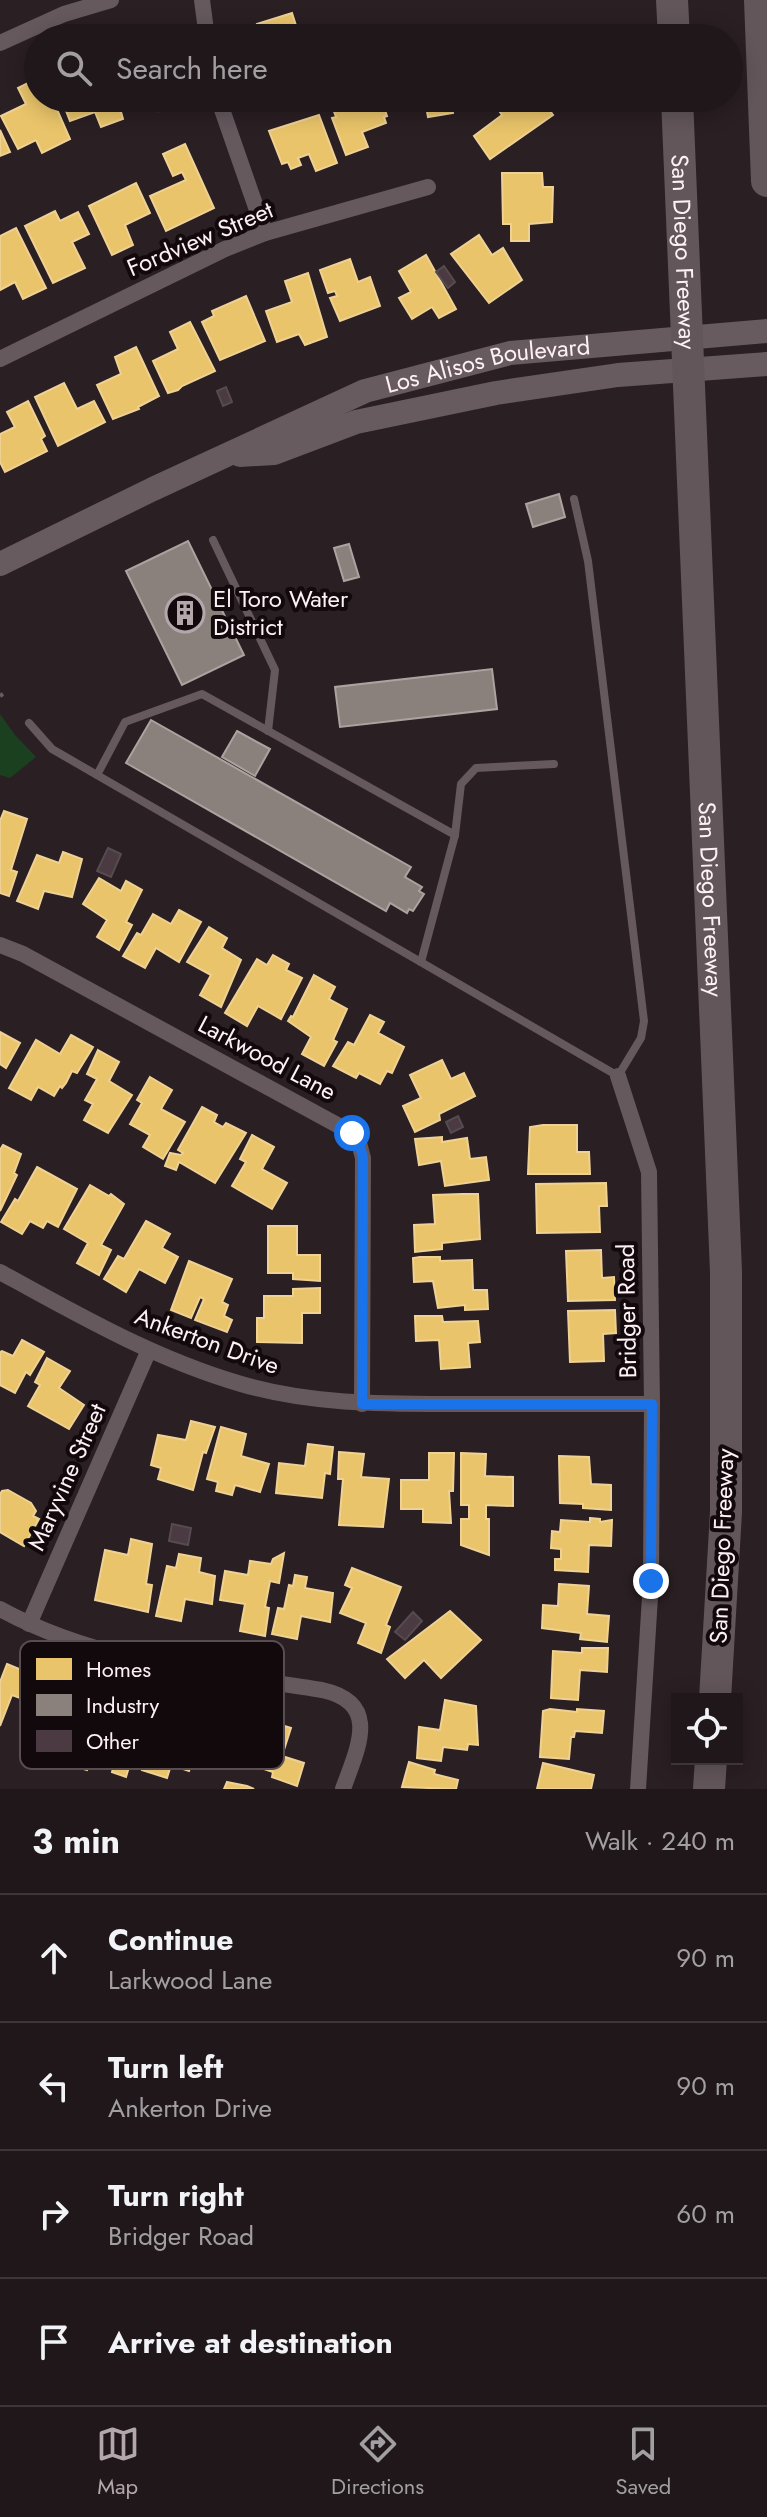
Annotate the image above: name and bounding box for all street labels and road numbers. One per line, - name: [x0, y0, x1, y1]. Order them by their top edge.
- street label: San Diego Freeway: [662, 153, 706, 351]
- street label: Fordview Street: [121, 192, 279, 285]
- street label: Los Alisos Boulevard: [381, 328, 592, 402]
- street label: San Diego Freeway: [689, 801, 733, 998]
- street label: Larkwood Lane: [192, 1006, 342, 1109]
- street label: Bridger Road: [608, 1243, 645, 1379]
- street label: Ankerton Drive: [130, 1298, 284, 1383]
- street label: Maryvine Street: [19, 1398, 115, 1556]
- street label: San Diego Freeway: [701, 1447, 742, 1644]

